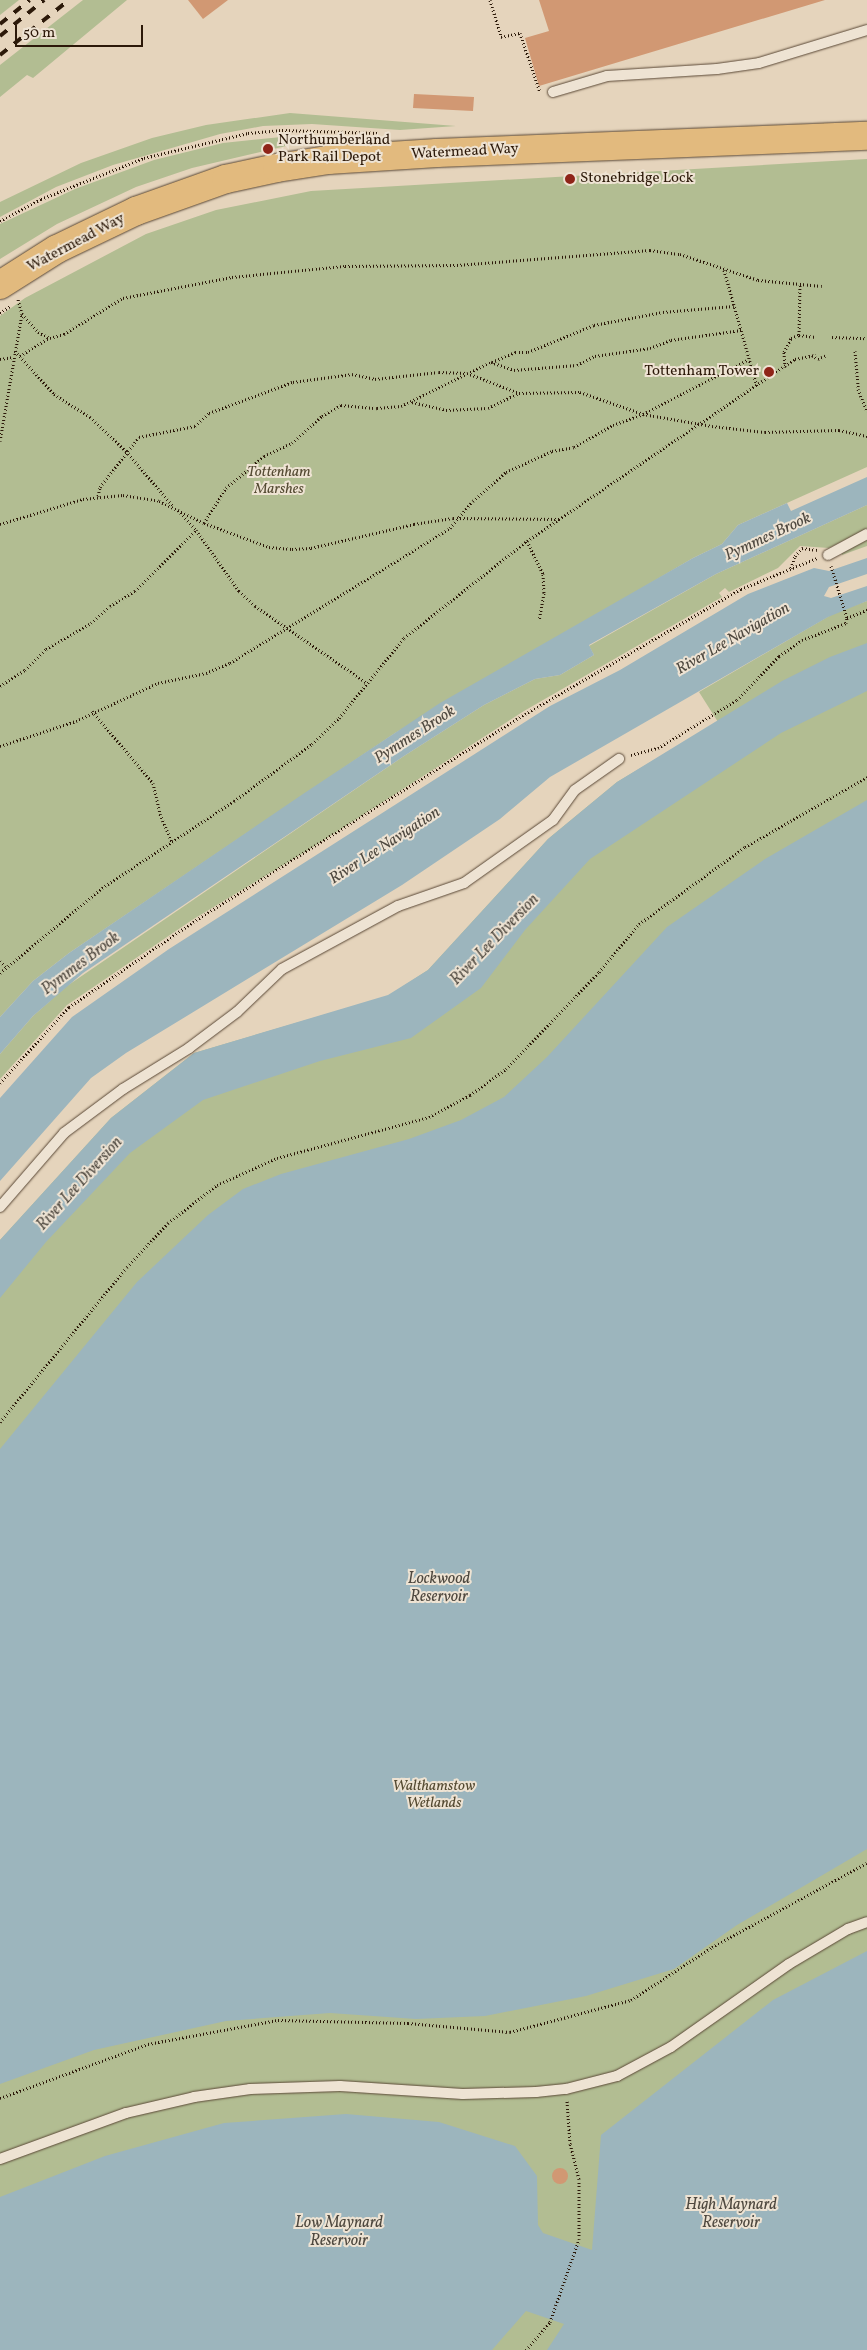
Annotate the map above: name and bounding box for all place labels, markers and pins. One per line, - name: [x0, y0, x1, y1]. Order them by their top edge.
- place label: Northumberland Park Rail Depot: [278, 131, 390, 166]
- marker: Northumberland Park Rail Depot: [262, 143, 274, 155]
- place label: Stonebridge Lock: [580, 170, 694, 188]
- marker: Stonebridge Lock: [564, 173, 576, 185]
- place label: Tottenham Tower: [644, 363, 759, 381]
- marker: Tottenham Tower: [763, 366, 775, 378]

